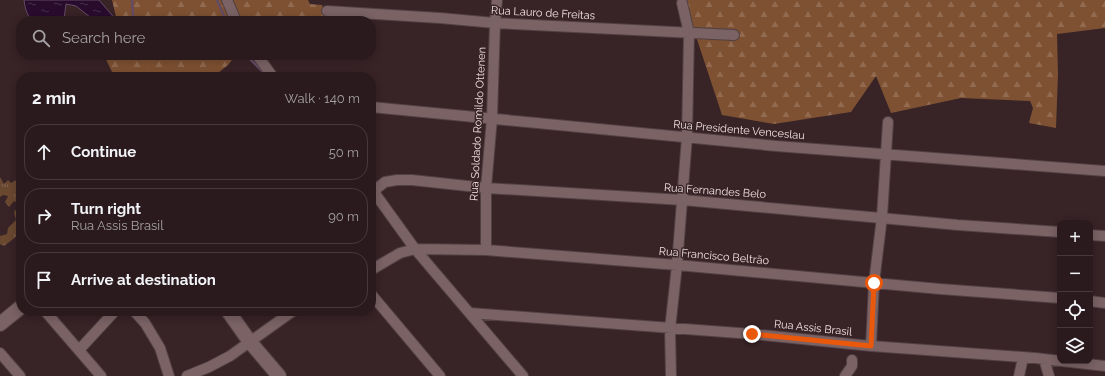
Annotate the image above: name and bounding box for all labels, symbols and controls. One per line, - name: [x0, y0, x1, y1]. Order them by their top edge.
- street label: Rua Lauro de Freitas: [491, 4, 595, 22]
- search box: [16, 16, 376, 60]
- icon: search: [30, 27, 52, 49]
- text: Search here: [62, 29, 145, 47]
- street label: Rua Soldado Romildo Ottenen: [467, 47, 489, 201]
- text: 2 min: [32, 88, 76, 108]
- text: Walk · 140 m: [285, 91, 360, 106]
- street label: Rua Presidente Venceslau: [673, 118, 805, 142]
- icon: ahead: [33, 141, 55, 163]
- text: Continue: [71, 143, 136, 161]
- text: 50 m: [329, 145, 359, 160]
- street label: Rua Fernandes Belo: [663, 181, 767, 201]
- text: Turn right: [71, 200, 141, 218]
- icon: right: [33, 205, 55, 227]
- text: 90 m: [328, 209, 359, 224]
- text: Rua Assis Brasil: [71, 218, 164, 233]
- map controls: [1057, 220, 1093, 364]
- button: +: [1057, 220, 1093, 256]
- street label: Rua Francisco Beltrão: [658, 245, 770, 267]
- button: −: [1057, 256, 1093, 292]
- icon: arrive: [33, 269, 55, 291]
- text: Arrive at destination: [71, 271, 216, 289]
- route start: [865, 274, 883, 292]
- button: locate: [1057, 292, 1093, 328]
- street label: Rua Assis Brasil: [773, 317, 853, 339]
- route end: [743, 325, 761, 343]
- button: layers: [1057, 328, 1093, 364]

